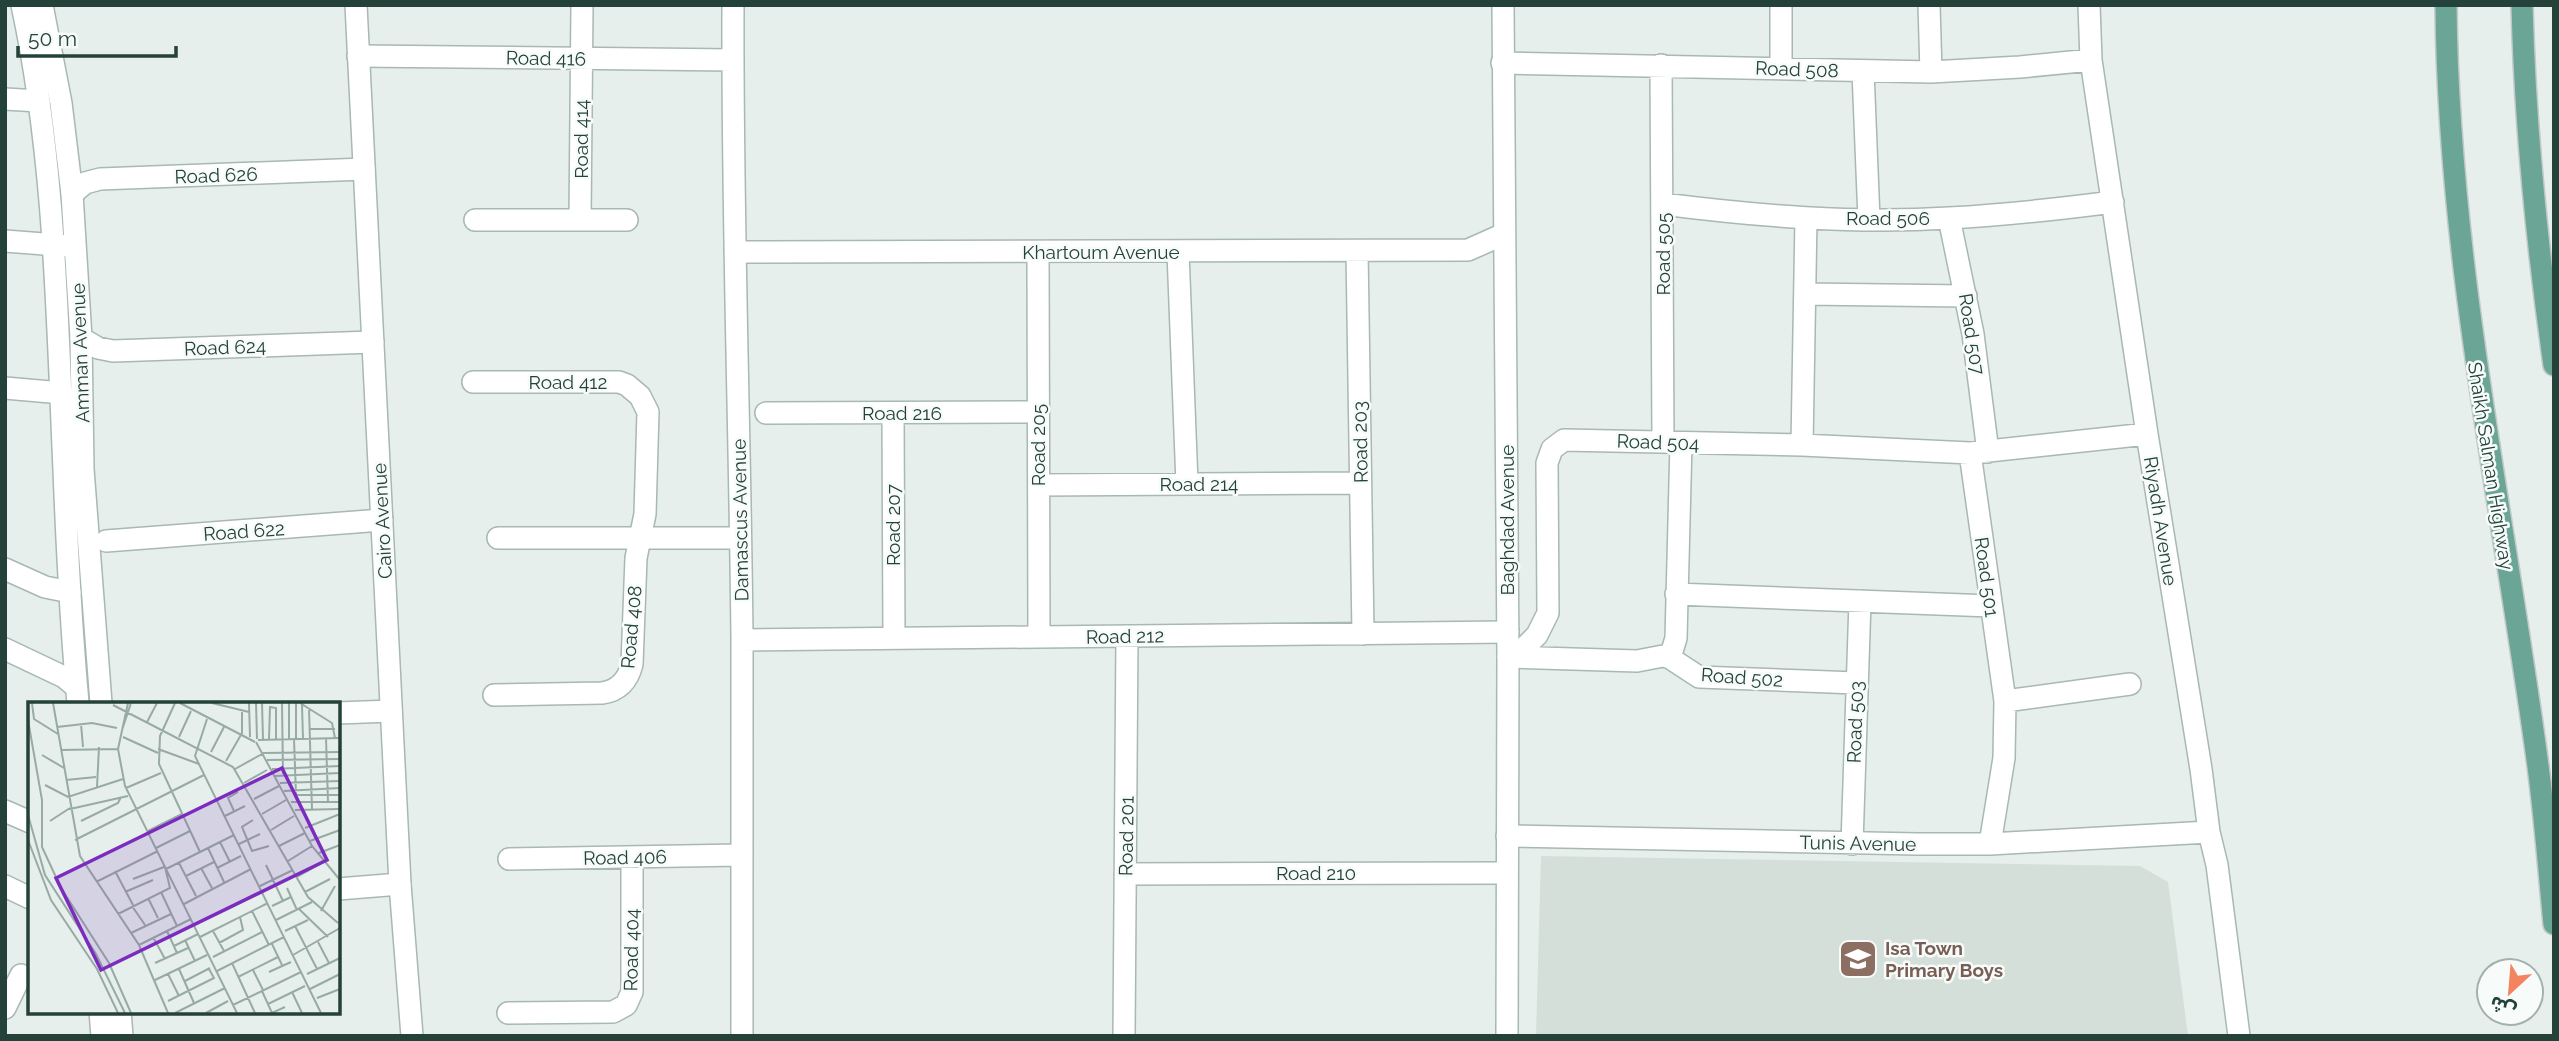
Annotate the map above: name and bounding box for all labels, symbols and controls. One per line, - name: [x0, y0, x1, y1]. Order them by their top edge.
- scale bar: [18, 14, 175, 58]
- text: 50 m: [28, 26, 77, 51]
- street label: Road 416: [506, 46, 586, 70]
- street label: Road 508: [1755, 57, 1839, 81]
- street label: Road 414: [570, 99, 592, 179]
- street label: Road 626: [174, 163, 258, 187]
- street label: Road 506: [1846, 207, 1930, 229]
- street label: Road 505: [1652, 213, 1674, 295]
- street label: Khartoum Avenue: [1022, 241, 1180, 263]
- street label: Amman Avenue: [67, 283, 93, 423]
- street label: Road 507: [1955, 292, 1989, 376]
- street label: Road 624: [184, 335, 266, 359]
- street label: Shaikh Salman Highway: [2464, 360, 2518, 572]
- street label: Road 412: [529, 371, 607, 393]
- street label: Road 203: [1348, 401, 1372, 483]
- street label: Road 216: [862, 402, 942, 424]
- street label: Road 205: [1027, 404, 1049, 486]
- street label: Road 504: [1616, 430, 1700, 454]
- street label: Damascus Avenue: [728, 438, 752, 602]
- street label: Baghdad Avenue: [1496, 445, 1518, 595]
- street label: Riyadh Avenue: [2140, 455, 2182, 587]
- street label: Cairo Avenue: [368, 462, 396, 580]
- street label: Road 214: [1160, 473, 1238, 495]
- street label: Road 207: [882, 484, 904, 566]
- street label: Road 622: [202, 517, 286, 545]
- street label: Road 501: [1971, 536, 2003, 618]
- street label: Road 408: [616, 584, 646, 670]
- street label: Road 212: [1086, 624, 1164, 648]
- street label: Road 502: [1700, 663, 1784, 691]
- street label: Road 503: [1843, 680, 1867, 764]
- inset map: [28, 702, 340, 1013]
- street label: Road 201: [1114, 796, 1138, 876]
- street label: Tunis Avenue: [1800, 831, 1916, 855]
- street label: Road 406: [583, 845, 667, 869]
- street label: Road 210: [1276, 862, 1356, 884]
- street label: Road 404: [619, 908, 643, 992]
- place label: Isa Town Primary Boys: [1885, 937, 2003, 981]
- school or university icon: Isa Town Primary Boys: [1837, 938, 1879, 980]
- north arrow: [2475, 957, 2545, 1027]
- text: ش: [2486, 992, 2519, 1023]

